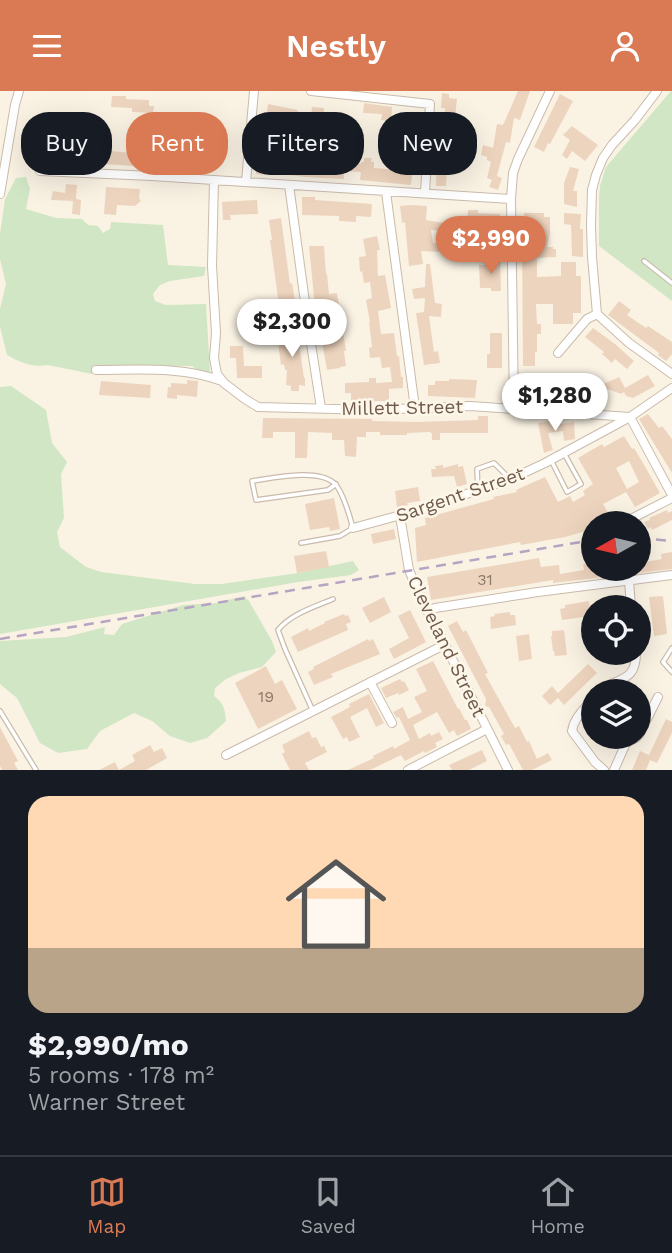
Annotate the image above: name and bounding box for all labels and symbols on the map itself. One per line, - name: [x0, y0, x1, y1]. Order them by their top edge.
- pin: $2,990: [434, 216, 548, 276]
- pin: $2,300: [235, 299, 349, 359]
- pin: $1,280: [498, 373, 612, 433]
- street label: Millett Street: [341, 395, 463, 420]
- street label: Sargent Street: [393, 462, 527, 527]
- north arrow: [581, 511, 651, 581]
- house number: 31: [477, 570, 493, 589]
- street label: Cleveland Street: [402, 572, 491, 721]
- house number: 19: [258, 687, 274, 706]

